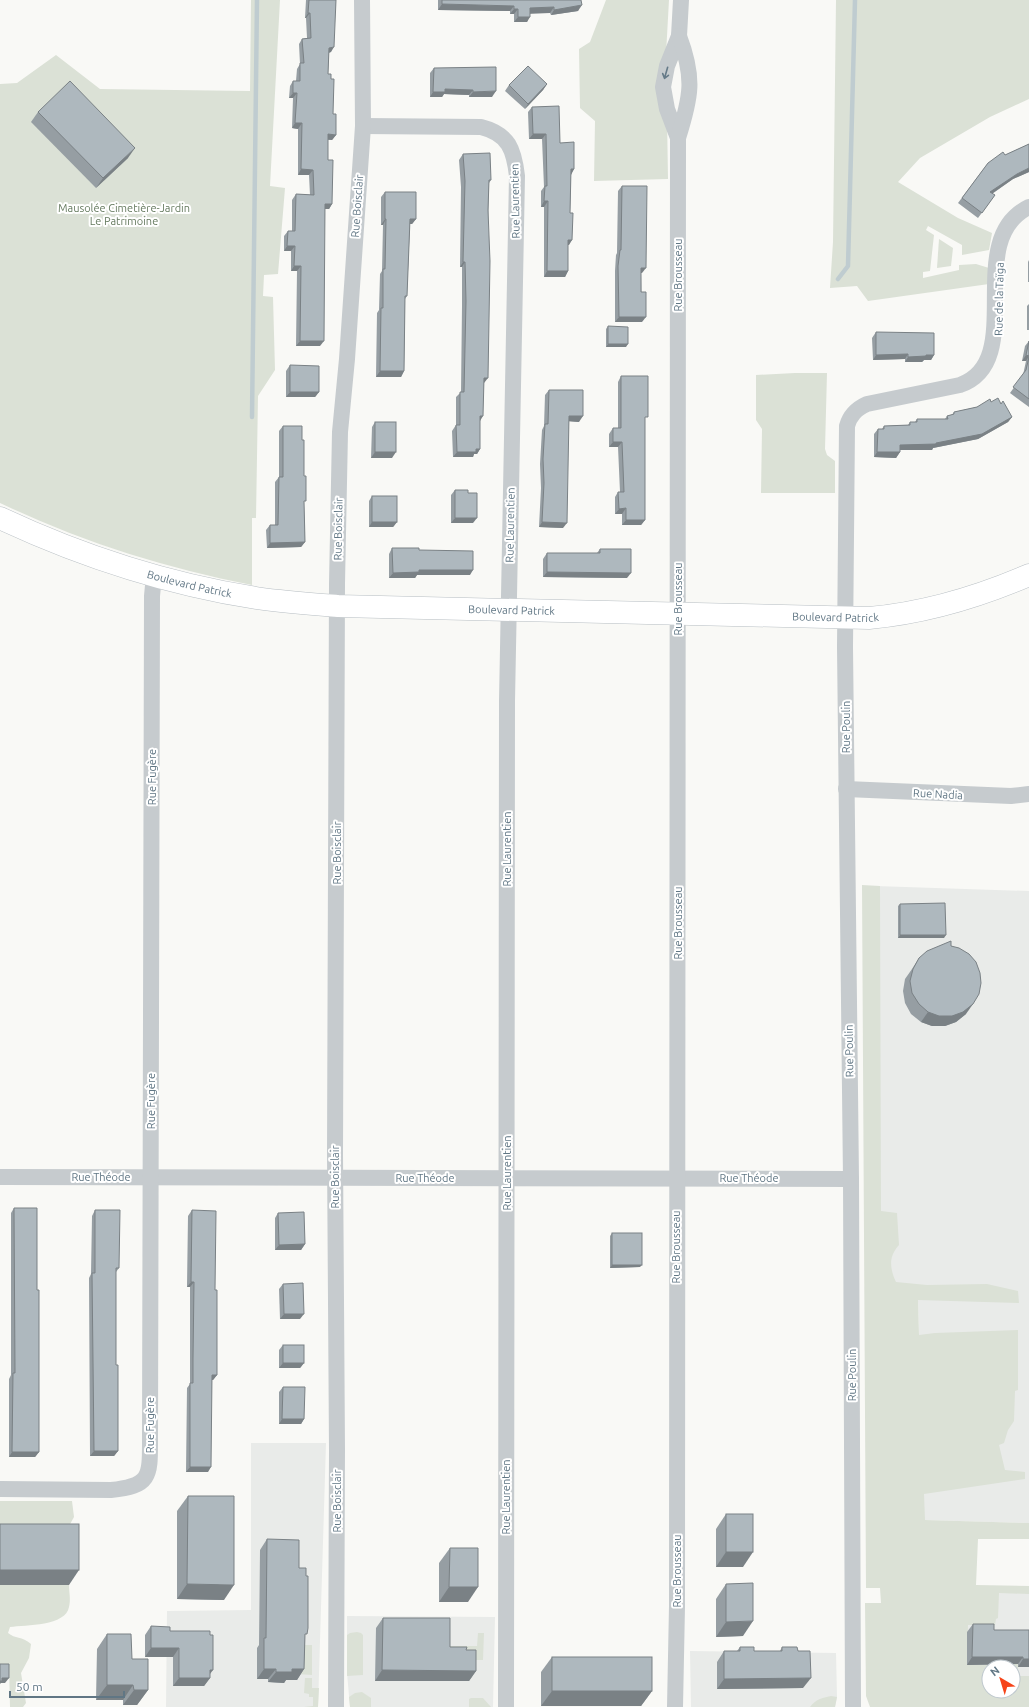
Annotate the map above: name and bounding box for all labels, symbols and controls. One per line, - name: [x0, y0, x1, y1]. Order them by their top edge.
- one-way arrow: [662, 66, 669, 79]
- street label: Rue Laurentien: [508, 163, 522, 239]
- street label: Rue Boisclair: [349, 173, 365, 238]
- park label: Mausolée Cimetière-Jardin Le Patrimoine: [58, 202, 190, 227]
- street label: Rue Brousseau: [672, 238, 684, 312]
- street label: Rue de la Taïga: [992, 262, 1006, 336]
- street label: Rue Laurentien: [503, 487, 517, 563]
- street label: Rue Boisclair: [331, 497, 345, 561]
- street label: Rue Brousseau: [672, 562, 684, 636]
- street label: Boulevard Patrick: [146, 568, 233, 600]
- street label: Boulevard Patrick: [468, 603, 555, 617]
- street label: Boulevard Patrick: [792, 610, 880, 624]
- street label: Rue Poulin: [840, 701, 852, 753]
- street label: Rue Fugère: [146, 749, 158, 805]
- street label: Rue Nadia: [913, 787, 963, 801]
- street label: Rue Laurentien: [501, 811, 513, 887]
- street label: Rue Boisclair: [331, 821, 343, 885]
- street label: Rue Brousseau: [672, 886, 684, 960]
- street label: Rue Poulin: [843, 1025, 855, 1077]
- street label: Rue Fugère: [145, 1073, 157, 1129]
- street label: Rue Laurentien: [501, 1135, 513, 1211]
- street label: Rue Boisclair: [329, 1145, 341, 1209]
- street label: Rue Théode: [71, 1171, 131, 1183]
- street label: Rue Théode: [395, 1172, 455, 1184]
- street label: Rue Théode: [719, 1172, 779, 1184]
- street label: Rue Brousseau: [670, 1210, 682, 1284]
- street label: Rue Poulin: [846, 1349, 858, 1401]
- street label: Rue Fugère: [144, 1397, 156, 1453]
- street label: Rue Laurentien: [500, 1459, 512, 1535]
- street label: Rue Boisclair: [331, 1469, 343, 1533]
- street label: Rue Brousseau: [671, 1534, 683, 1608]
- north arrow: [981, 1659, 1021, 1699]
- text: N: [988, 1664, 1002, 1678]
- scale bar: [10, 1673, 124, 1699]
- text: 50 m: [16, 1680, 43, 1693]

